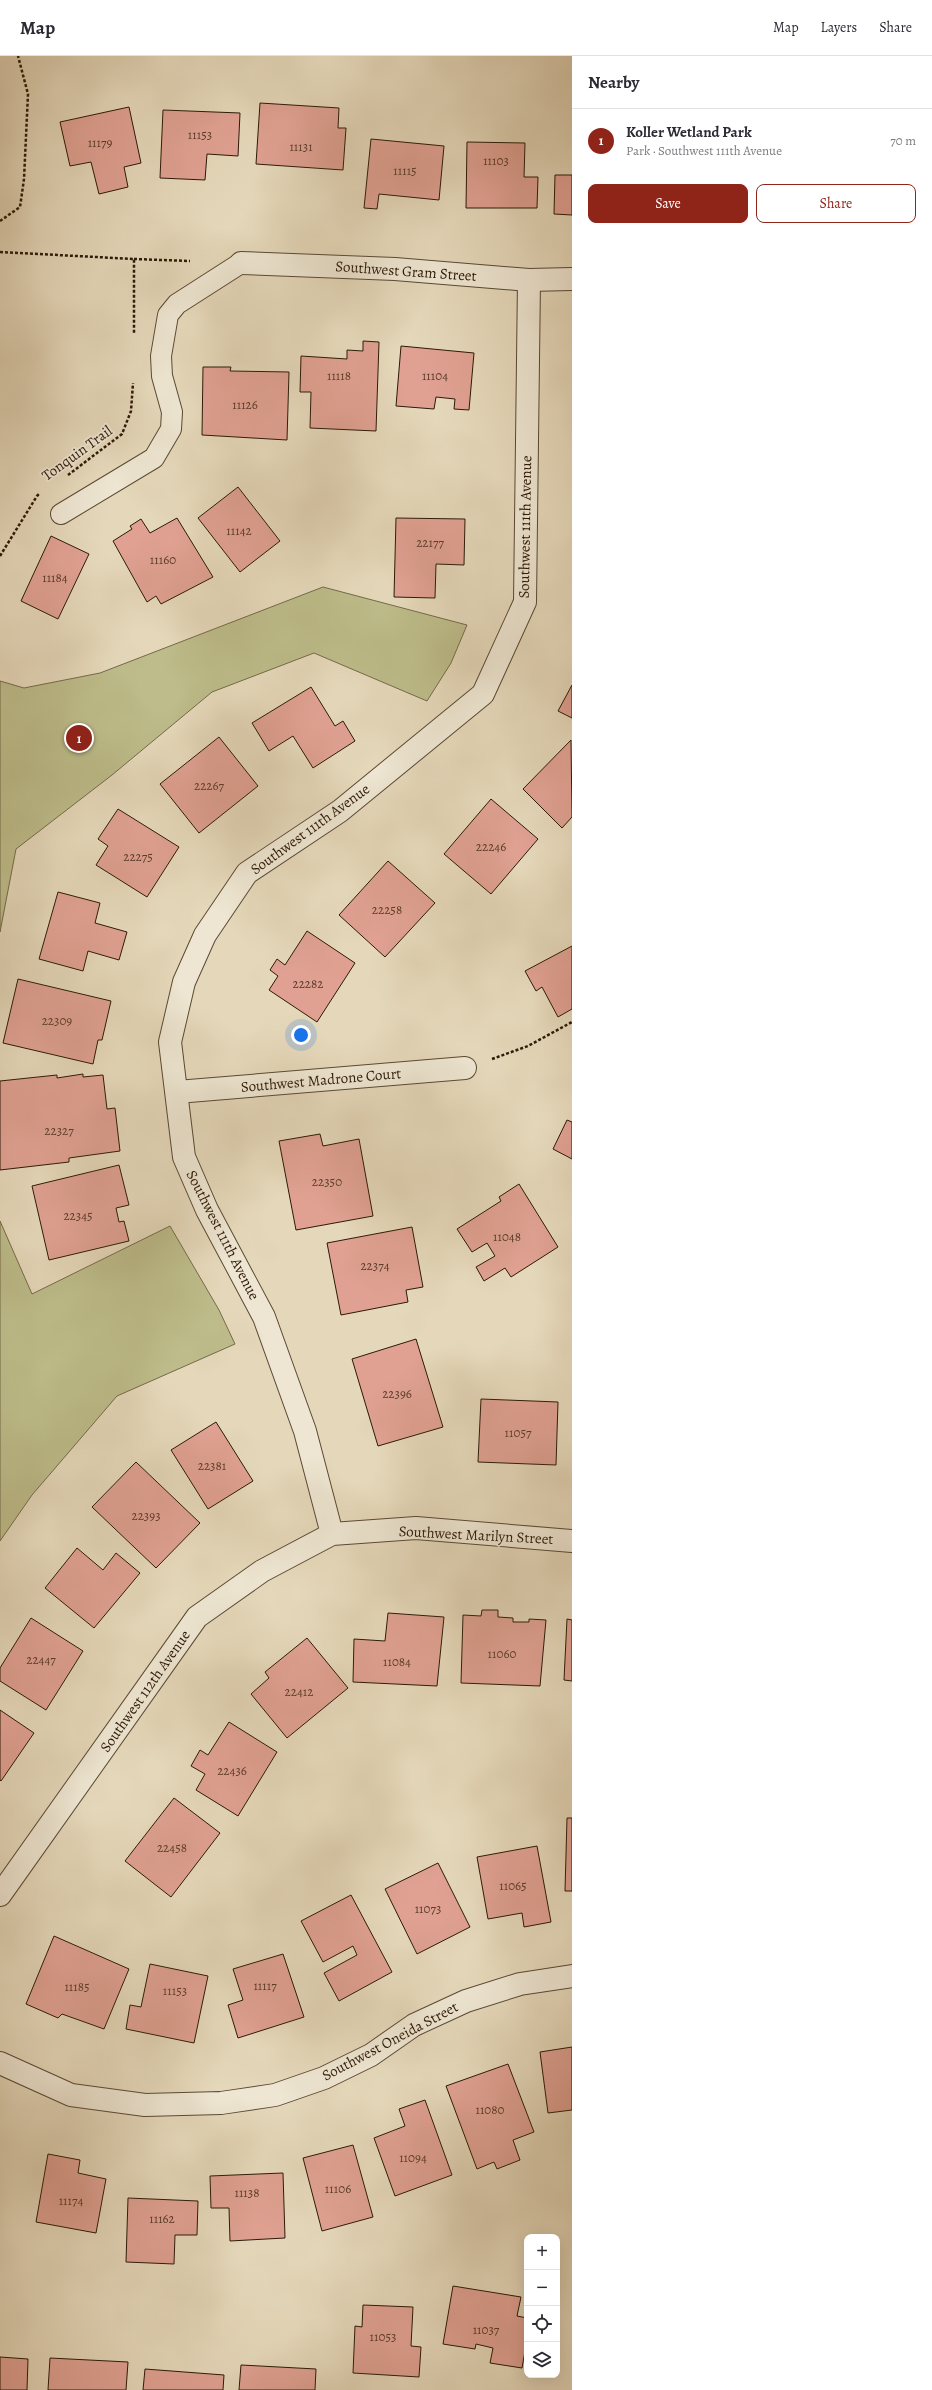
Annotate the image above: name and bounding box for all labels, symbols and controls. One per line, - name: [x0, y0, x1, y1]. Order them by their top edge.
- text: Map: [20, 15, 55, 41]
- text: Map: [773, 18, 799, 37]
- text: Layers: [821, 18, 857, 37]
- text: Share: [879, 18, 912, 37]
- text: Nearby: [588, 71, 639, 94]
- text: Koller Wetland Park: [626, 122, 752, 142]
- house number: 11153: [188, 126, 212, 143]
- text: 1: [599, 132, 603, 149]
- text: 70 m: [890, 132, 916, 149]
- house number: 11179: [88, 134, 112, 151]
- house number: 11131: [289, 138, 313, 155]
- text: Park · Southwest 111th Avenue: [626, 142, 782, 159]
- house number: 11103: [483, 152, 509, 169]
- house number: 11115: [393, 162, 417, 179]
- button: Save: [588, 184, 748, 223]
- button: Share: [756, 184, 916, 223]
- street label: Southwest Gram Street: [335, 256, 477, 286]
- house number: 11118: [327, 367, 351, 384]
- house number: 11104: [422, 367, 448, 384]
- house number: 11126: [232, 396, 258, 413]
- street label: Tonquin Trail: [38, 420, 117, 485]
- street label: Southwest 111th Avenue: [514, 455, 536, 599]
- house number: 11142: [226, 522, 252, 539]
- house number: 22177: [416, 534, 444, 551]
- house number: 11160: [150, 551, 176, 568]
- house number: 11184: [42, 569, 68, 586]
- pin: 1: [66, 723, 92, 753]
- house number: 22267: [194, 777, 225, 794]
- street label: Southwest 111th Avenue: [246, 779, 374, 879]
- house number: 22246: [476, 838, 506, 855]
- house number: 22275: [123, 848, 153, 865]
- house number: 22258: [372, 901, 402, 918]
- house number: 22282: [292, 975, 324, 992]
- house number: 22309: [42, 1012, 72, 1029]
- your location: [291, 1025, 311, 1045]
- street label: Southwest Madrone Court: [240, 1063, 402, 1097]
- house number: 22327: [44, 1122, 74, 1139]
- street label: Southwest 111th Avenue: [182, 1167, 264, 1303]
- house number: 22350: [312, 1173, 342, 1190]
- house number: 22345: [63, 1207, 93, 1224]
- house number: 11048: [493, 1228, 521, 1245]
- house number: 22374: [360, 1257, 390, 1274]
- house number: 22396: [382, 1385, 412, 1402]
- house number: 11057: [505, 1424, 532, 1441]
- house number: 22381: [198, 1457, 227, 1474]
- house number: 22393: [131, 1507, 161, 1524]
- street label: Southwest Marilyn Street: [398, 1521, 554, 1549]
- street label: Southwest 112th Avenue: [95, 1626, 195, 1756]
- house number: 11060: [488, 1645, 516, 1662]
- house number: 22447: [26, 1651, 56, 1668]
- house number: 11084: [383, 1653, 411, 1670]
- house number: 22412: [285, 1683, 313, 1700]
- house number: 22436: [217, 1762, 247, 1779]
- house number: 22458: [157, 1839, 187, 1856]
- house number: 11065: [499, 1877, 527, 1894]
- house number: 11073: [415, 1900, 441, 1917]
- house number: 11117: [253, 1977, 277, 1994]
- house number: 11185: [64, 1978, 90, 1995]
- house number: 11153: [163, 1982, 187, 1999]
- street label: Southwest Oneida Street: [318, 1997, 462, 2085]
- house number: 11080: [475, 2101, 505, 2118]
- house number: 11094: [399, 2149, 427, 2166]
- house number: 11106: [325, 2180, 351, 2197]
- house number: 11138: [234, 2184, 260, 2201]
- house number: 11174: [59, 2192, 83, 2209]
- house number: 11162: [149, 2210, 175, 2227]
- map controls: [524, 2234, 560, 2378]
- button: +: [524, 2234, 560, 2270]
- button: −: [524, 2270, 560, 2306]
- button: locate: [524, 2306, 560, 2342]
- house number: 11037: [473, 2321, 500, 2338]
- house number: 11053: [370, 2328, 396, 2345]
- button: layers: [524, 2342, 560, 2378]

